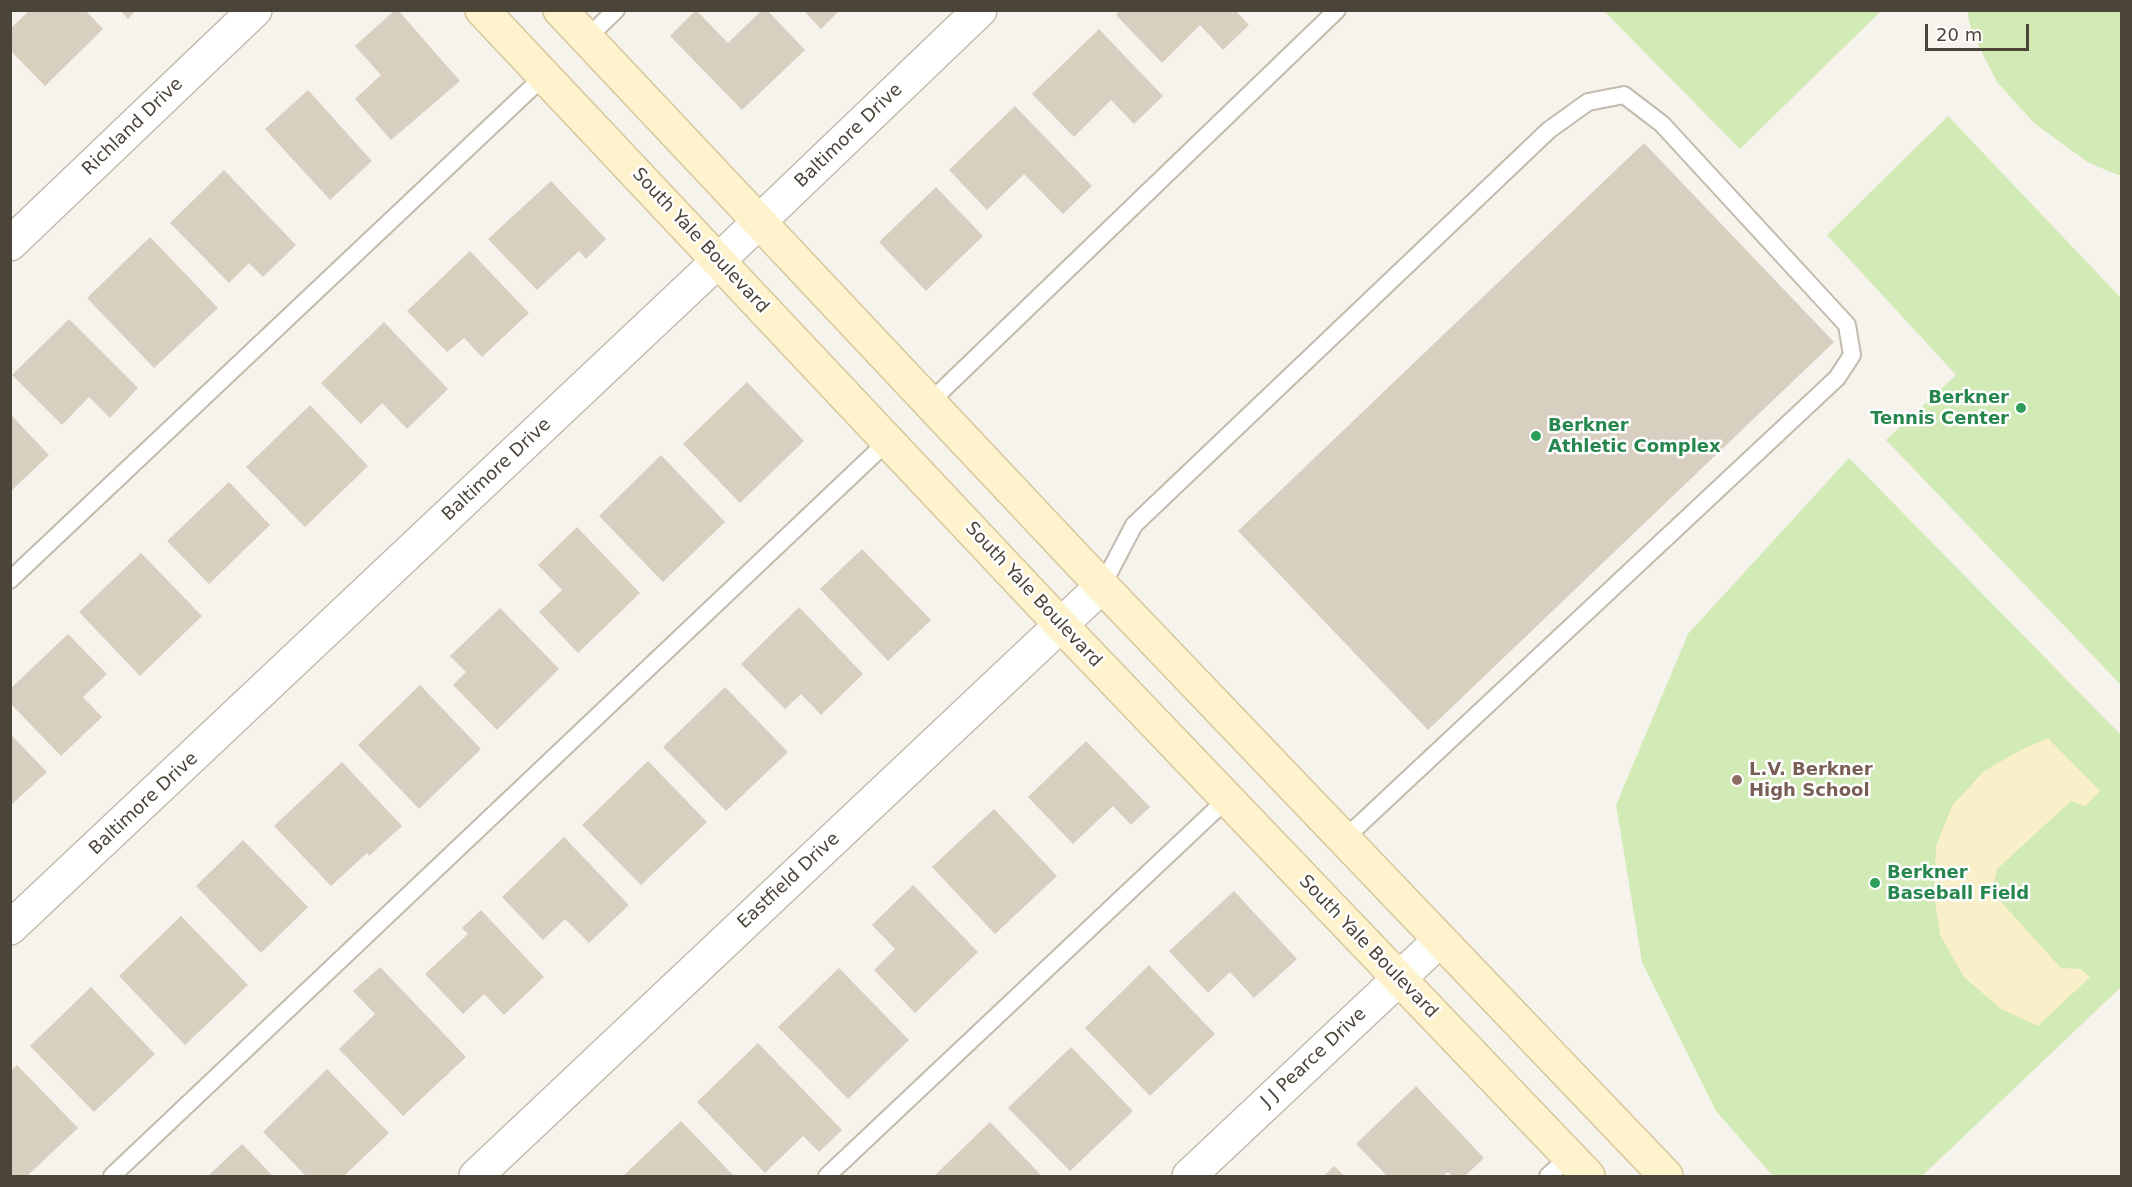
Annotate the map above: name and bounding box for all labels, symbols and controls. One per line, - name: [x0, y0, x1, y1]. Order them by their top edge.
- scale bar: [1928, 12, 2032, 50]
- text: 20 m: [1936, 24, 1982, 45]
- street label: Richland Drive: [78, 74, 188, 180]
- street label: Baltimore Drive: [791, 79, 907, 193]
- street label: South Yale Boulevard: [627, 164, 773, 318]
- place label: Berkner Tennis Center: [1870, 387, 2009, 430]
- marker: Berkner Tennis Center: [2014, 401, 2028, 415]
- street label: Baltimore Drive: [438, 414, 556, 526]
- place label: Berkner Athletic Complex: [1548, 415, 1721, 458]
- marker: Berkner Athletic Complex: [1529, 429, 1543, 443]
- street label: South Yale Boulevard: [960, 518, 1106, 672]
- street label: Baltimore Drive: [85, 748, 203, 860]
- place label: L.V. Berkner High School: [1749, 759, 1873, 802]
- marker: L.V. Berkner High School: [1730, 773, 1744, 787]
- street label: Eastfield Drive: [734, 828, 844, 934]
- place label: Berkner Baseball Field: [1887, 862, 2029, 904]
- street label: South Yale Boulevard: [1294, 871, 1442, 1023]
- marker: Berkner Baseball Field: [1868, 876, 1882, 890]
- street label: J J Pearce Drive: [1257, 1004, 1371, 1112]

